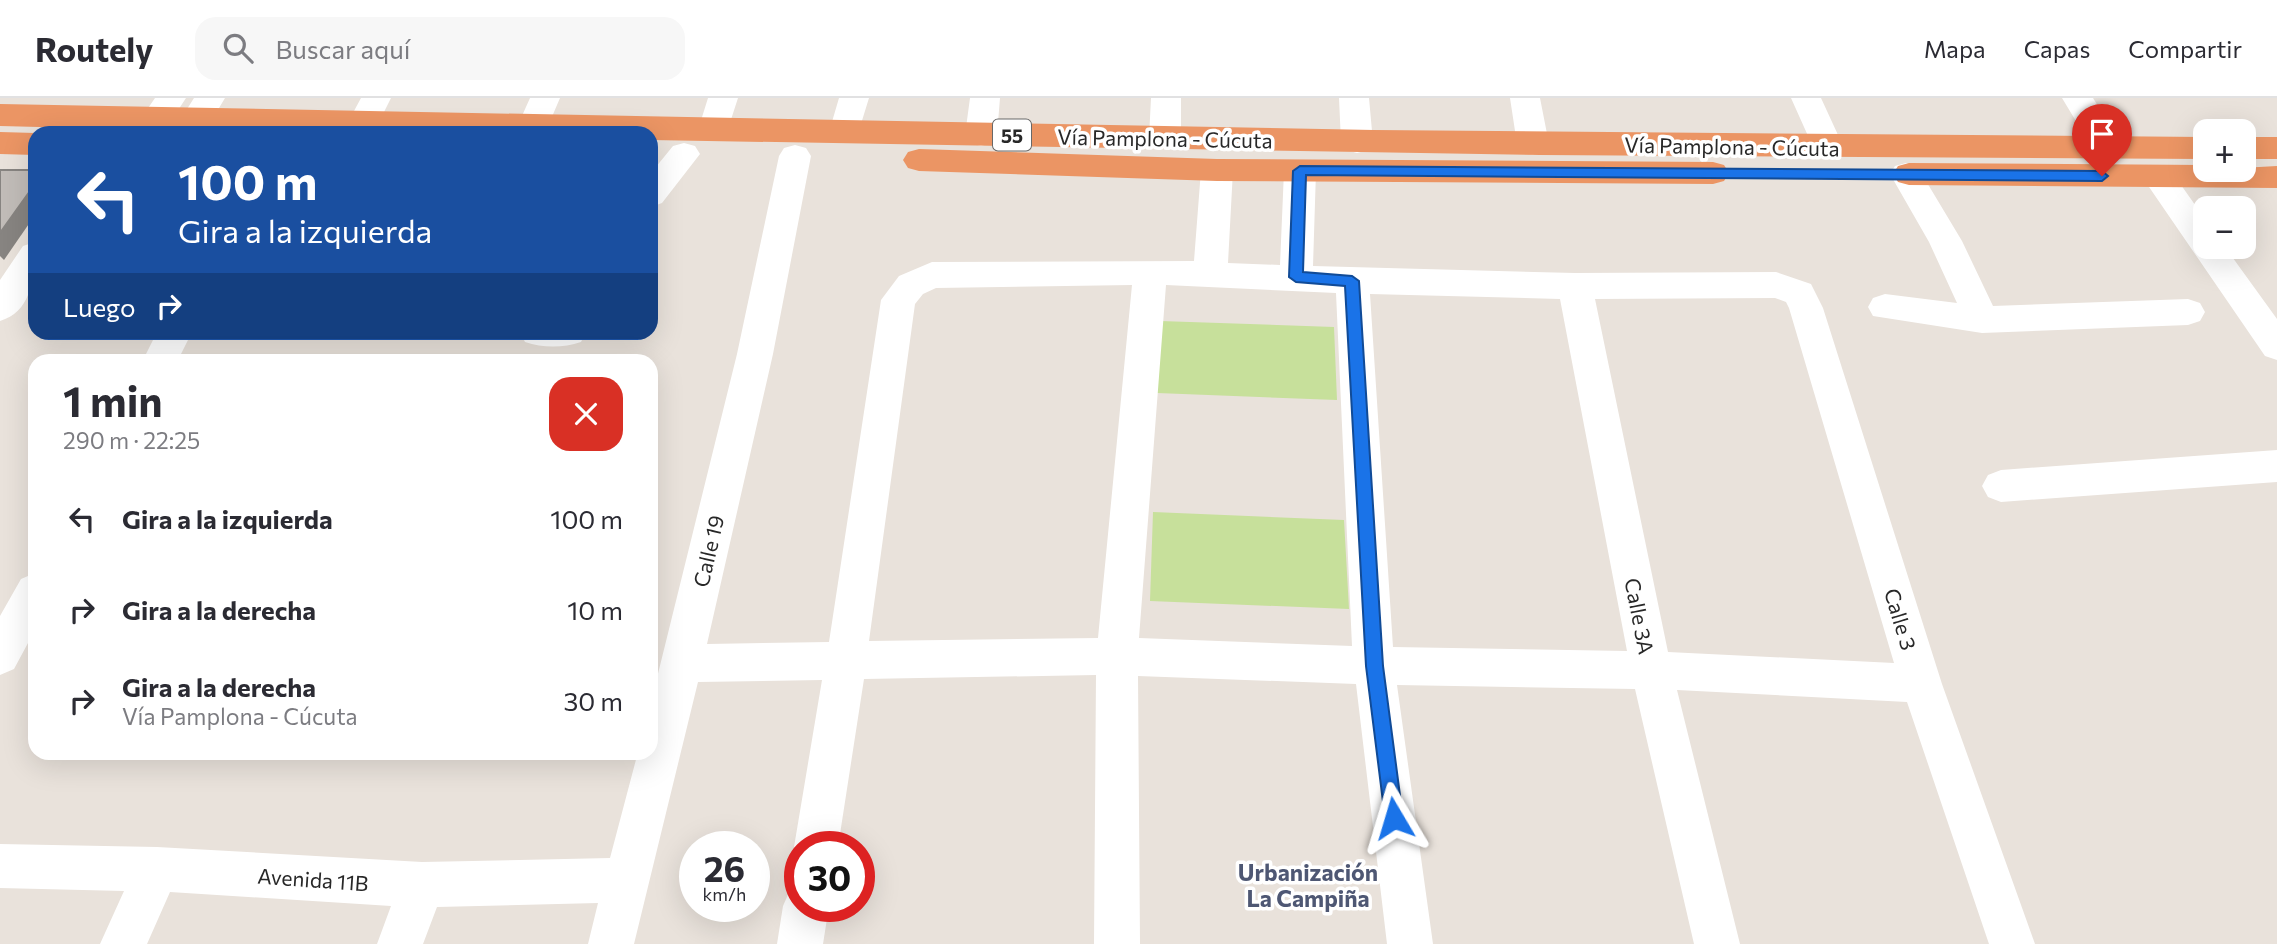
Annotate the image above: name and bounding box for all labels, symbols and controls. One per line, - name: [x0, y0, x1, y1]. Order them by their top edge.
- search box: [195, 17, 685, 80]
- text: Routely: [35, 28, 153, 69]
- icon: search: [219, 29, 257, 67]
- text: Buscar aquí: [275, 33, 410, 64]
- text: Mapa: [1924, 34, 1986, 63]
- text: Capas: [2024, 34, 2090, 63]
- text: Compartir: [2128, 34, 2242, 63]
- pin: [2072, 104, 2132, 176]
- icon: arrive: [2083, 115, 2121, 153]
- map controls: [2193, 119, 2256, 259]
- button: +: [2193, 119, 2256, 182]
- road number: 55: [993, 120, 1031, 150]
- street label: Vía Pamplona - Cúcuta: [1057, 124, 1273, 152]
- street label: Vía Pamplona - Cúcuta: [1624, 132, 1840, 160]
- text: 100 m: [178, 150, 317, 210]
- icon: left: [63, 154, 154, 245]
- button: −: [2193, 196, 2256, 259]
- text: Gira a la izquierda: [178, 210, 432, 250]
- icon: right: [150, 287, 188, 325]
- text: Luego: [63, 291, 136, 322]
- text: 1 min: [63, 374, 163, 426]
- button: close: [549, 377, 623, 451]
- text: 290 m · 22:25: [63, 426, 200, 454]
- icon: left: [63, 500, 101, 538]
- text: Gira a la izquierda: [122, 503, 333, 534]
- text: 100 m: [550, 503, 623, 534]
- street label: Calle 19: [688, 513, 728, 589]
- street label: Calle 3A: [1620, 576, 1660, 656]
- street label: Calle 3: [1880, 585, 1922, 653]
- icon: right: [63, 591, 101, 629]
- text: Gira a la derecha: [122, 594, 316, 625]
- text: 10 m: [567, 594, 623, 625]
- text: Gira a la derecha: [122, 671, 316, 702]
- icon: right: [63, 682, 101, 720]
- text: 30 m: [564, 685, 623, 716]
- text: Vía Pamplona - Cúcuta: [122, 702, 358, 730]
- position arrow: [1357, 781, 1431, 855]
- speed limit sign: 30: [784, 831, 875, 922]
- text: 26: [704, 846, 745, 889]
- district label: Urbanización La Campiña: [1238, 858, 1378, 912]
- street label: Avenida 11B: [257, 863, 369, 895]
- text: km/h: [703, 883, 746, 905]

